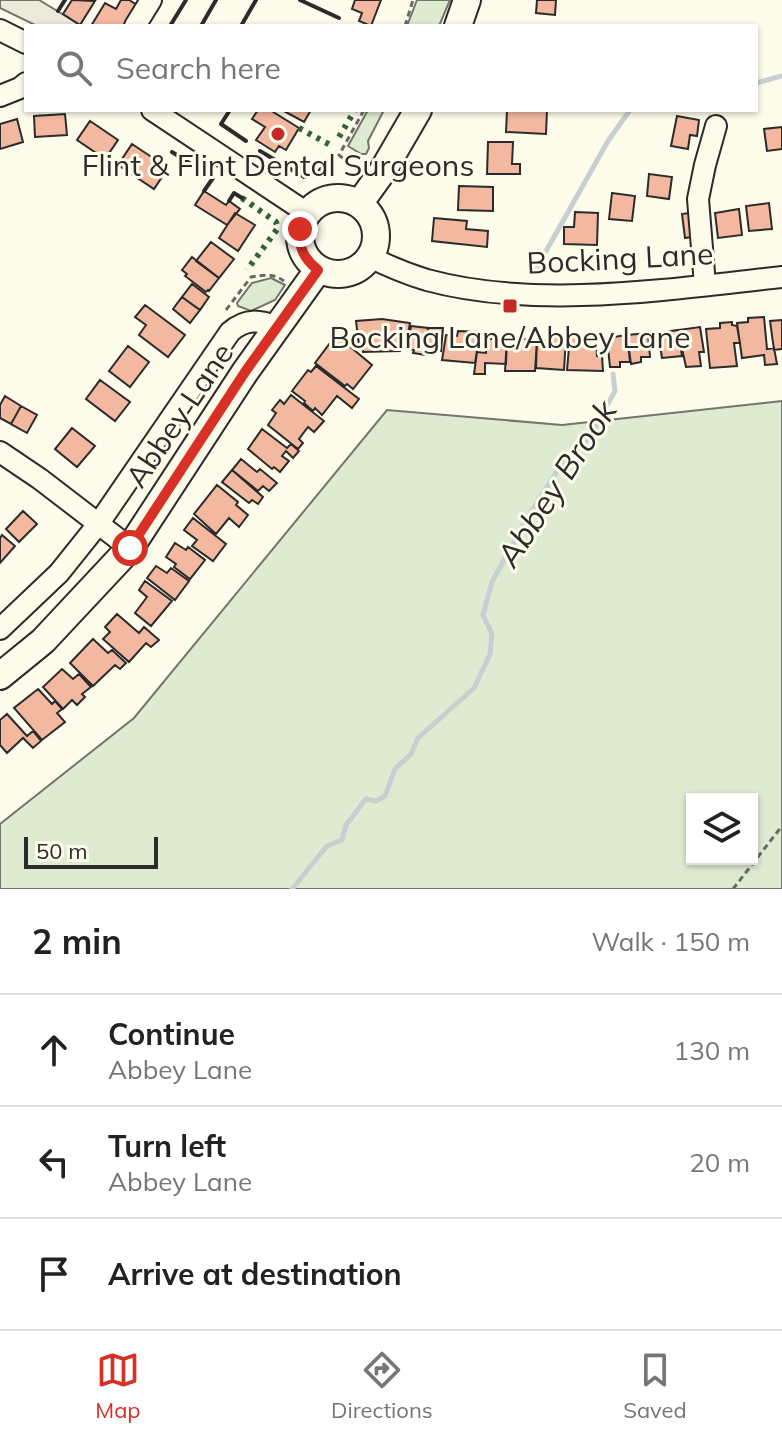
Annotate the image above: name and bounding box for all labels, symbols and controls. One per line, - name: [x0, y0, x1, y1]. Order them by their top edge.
- search box: [24, 24, 758, 112]
- icon: search: [52, 46, 96, 90]
- text: Search here: [116, 49, 281, 87]
- marker: Flint & Flint Dental Surgeons: [269, 125, 287, 143]
- place label: Flint & Flint Dental Surgeons: [82, 146, 474, 184]
- route end: [282, 211, 318, 247]
- street label: Bocking Lane: [526, 234, 714, 282]
- marker: Bocking Lane/Abbey Lane: [501, 297, 519, 315]
- place label: Bocking Lane/Abbey Lane: [330, 318, 690, 356]
- street label: Abbey Lane: [117, 335, 241, 495]
- water label: Abbey Brook: [487, 391, 626, 575]
- route start: [112, 530, 148, 566]
- map controls: [686, 793, 758, 865]
- button: layers: [686, 793, 758, 865]
- scale bar: [24, 833, 158, 869]
- text: 50 m: [36, 837, 87, 865]
- text: 2 min: [32, 920, 122, 963]
- text: Walk · 150 m: [591, 925, 750, 958]
- text: Continue: [108, 1015, 235, 1053]
- icon: ahead: [32, 1028, 76, 1072]
- text: 130 m: [674, 1034, 750, 1067]
- text: Abbey Lane: [108, 1053, 252, 1086]
- text: Turn left: [108, 1127, 226, 1165]
- icon: left: [32, 1140, 76, 1184]
- text: 20 m: [689, 1146, 750, 1179]
- text: Abbey Lane: [108, 1165, 252, 1198]
- icon: arrive: [32, 1252, 76, 1296]
- text: Arrive at destination: [108, 1255, 402, 1293]
- tab: Map: [95, 1348, 141, 1424]
- tab: Directions: [331, 1348, 433, 1424]
- tab: Saved: [623, 1348, 687, 1424]

